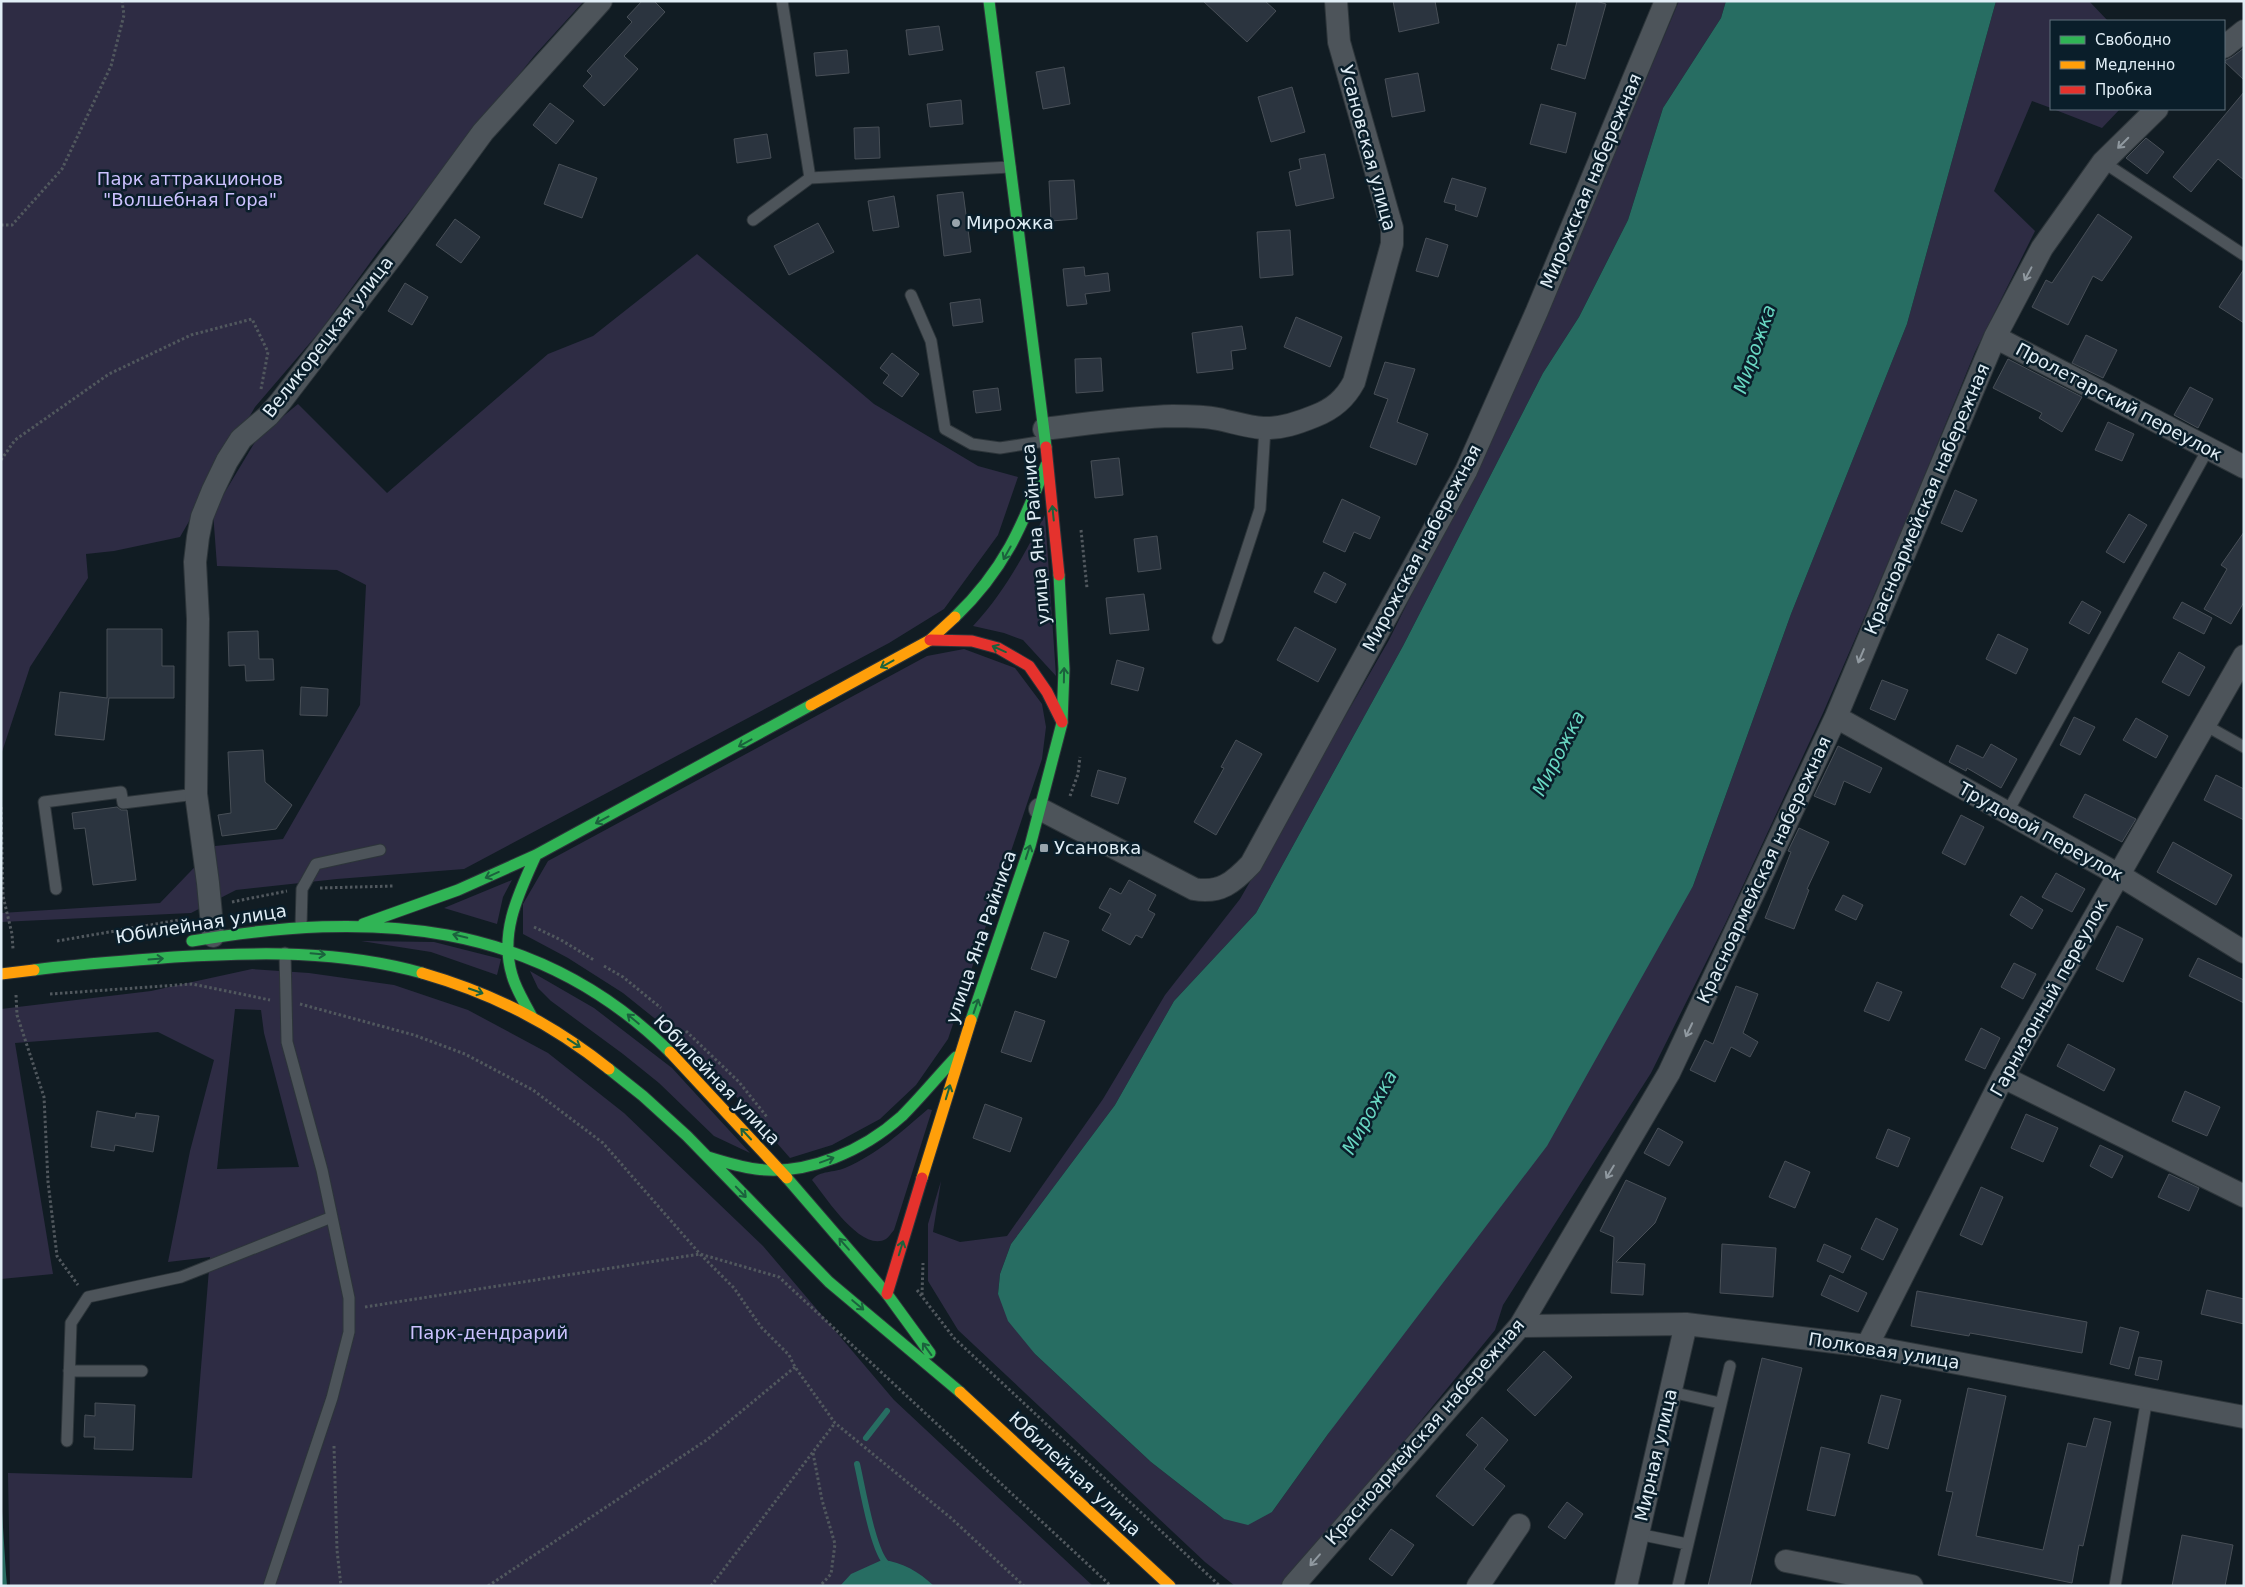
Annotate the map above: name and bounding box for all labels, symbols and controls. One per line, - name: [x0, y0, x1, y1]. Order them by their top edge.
- legend: [2050, 20, 2225, 110]
- text: Свободно: [2095, 31, 2171, 49]
- text: Медленно: [2095, 56, 2175, 74]
- street label: Усановская улица: [1336, 63, 1401, 233]
- street label: Мирожская набережная: [1536, 70, 1645, 291]
- text: Пробка: [2095, 81, 2152, 99]
- one-way arrow: [2116, 137, 2129, 149]
- park label: Парк аттракционов "Волшебная Гора": [97, 168, 283, 210]
- place label: Мирожка: [966, 212, 1054, 233]
- marker: Мирожка: [950, 217, 962, 229]
- street label: Великорецкая улица: [258, 252, 397, 422]
- one-way arrow: [2023, 267, 2033, 282]
- water label: Мирожка: [1729, 302, 1779, 396]
- street label: Пролетарский переулок: [2012, 338, 2226, 465]
- street label: Красноармейская набережная: [1860, 360, 1993, 637]
- street label: Мирожская набережная: [1358, 441, 1485, 655]
- street label: улица Яна Райниса: [1017, 443, 1054, 626]
- one-way arrow: [1048, 505, 1058, 521]
- one-way arrow: [1002, 545, 1012, 560]
- one-way arrow: [991, 644, 1006, 654]
- one-way arrow: [1856, 648, 1866, 663]
- one-way arrow: [880, 660, 895, 669]
- one-way arrow: [1059, 667, 1069, 684]
- water label: Мирожка: [1527, 707, 1589, 799]
- street label: Красноармейская набережная: [1692, 733, 1835, 1007]
- one-way arrow: [738, 738, 752, 748]
- street label: Трудовой переулок: [1954, 777, 2127, 886]
- one-way arrow: [594, 815, 609, 825]
- place label: Усановка: [1054, 837, 1141, 858]
- marker: Усановка: [1038, 842, 1050, 854]
- one-way arrow: [1024, 845, 1033, 860]
- street label: улица Яна Райниса: [941, 847, 1020, 1026]
- one-way arrow: [485, 871, 500, 880]
- street label: Гарнизонный переулок: [1986, 895, 2112, 1100]
- street label: Юбилейная улица: [114, 900, 288, 947]
- one-way arrow: [453, 931, 469, 940]
- one-way arrow: [310, 950, 326, 959]
- one-way arrow: [148, 954, 164, 963]
- one-way arrow: [468, 987, 484, 997]
- one-way arrow: [971, 998, 981, 1014]
- street label: Юбилейная улица: [650, 1010, 785, 1149]
- one-way arrow: [626, 1013, 639, 1024]
- one-way arrow: [1684, 1022, 1693, 1037]
- one-way arrow: [566, 1038, 580, 1048]
- water label: Мирожка: [1337, 1066, 1401, 1158]
- one-way arrow: [944, 1085, 953, 1100]
- one-way arrow: [740, 1128, 752, 1141]
- one-way arrow: [818, 1155, 834, 1164]
- one-way arrow: [1605, 1165, 1615, 1179]
- one-way arrow: [735, 1186, 747, 1198]
- one-way arrow: [838, 1238, 850, 1251]
- one-way arrow: [897, 1240, 907, 1256]
- one-way arrow: [851, 1300, 864, 1311]
- street label: Красноармейская набережная: [1321, 1314, 1528, 1549]
- park label: Парк-дендрарий: [410, 1322, 568, 1343]
- street label: Полковая улица: [1807, 1328, 1961, 1373]
- one-way arrow: [922, 1342, 932, 1356]
- street label: Мирная улица: [1630, 1387, 1681, 1523]
- street label: Юбилейная улица: [1005, 1407, 1146, 1540]
- one-way arrow: [1309, 1554, 1321, 1567]

